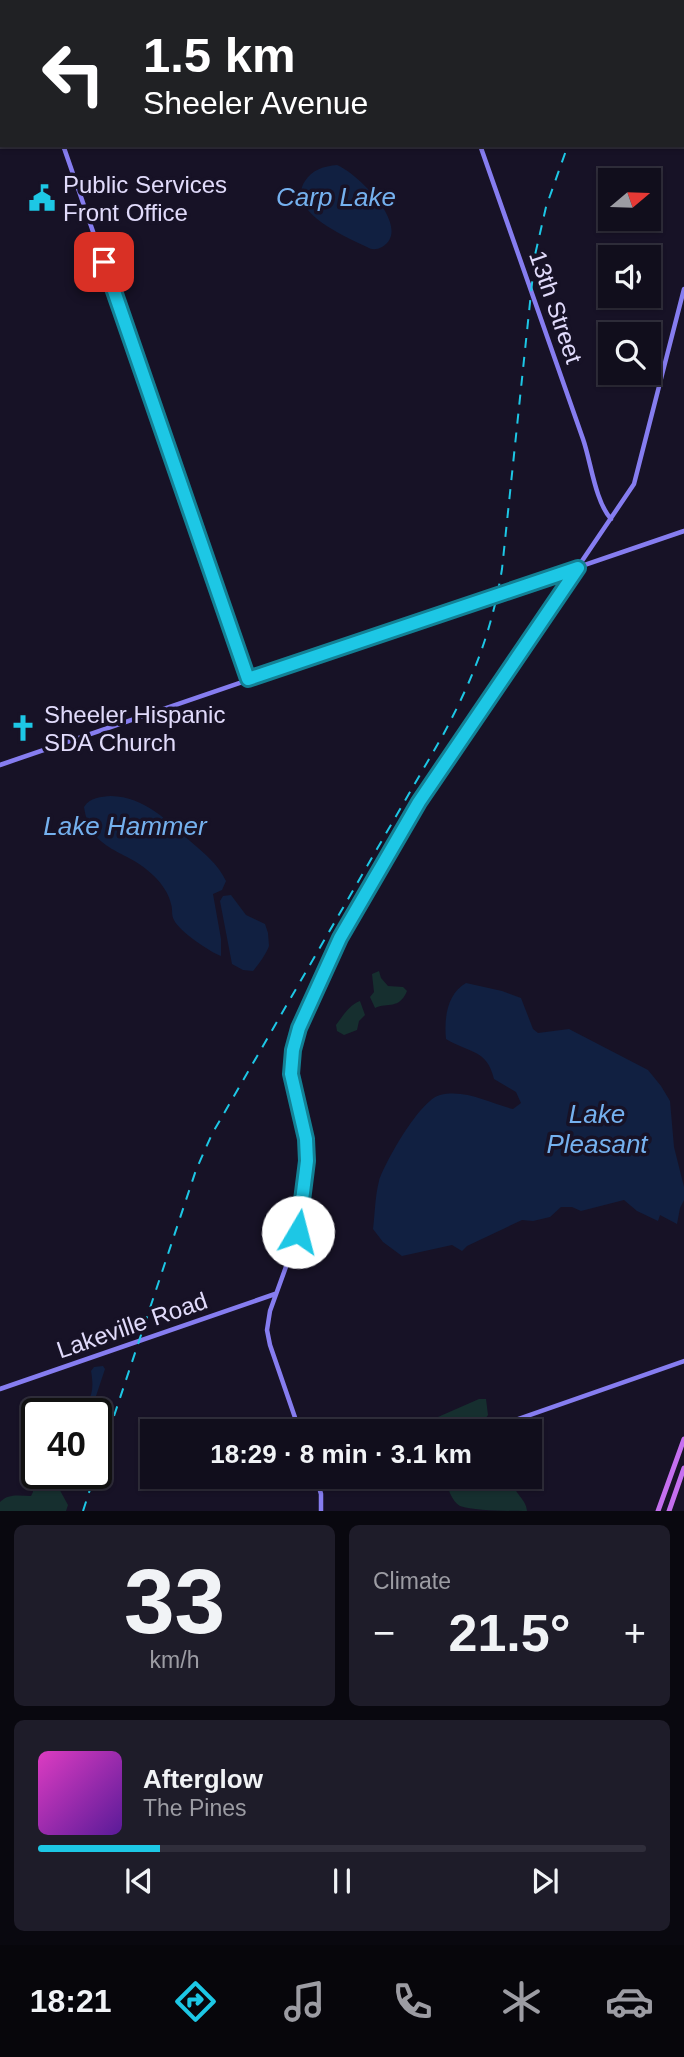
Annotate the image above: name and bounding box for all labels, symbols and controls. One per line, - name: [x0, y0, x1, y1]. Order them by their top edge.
- icon: left: [28, 28, 119, 119]
- text: 1.5 km: [143, 28, 296, 82]
- text: Sheeler Avenue: [143, 85, 368, 121]
- north arrow: [598, 168, 662, 231]
- map controls: [598, 168, 661, 385]
- place label: Public Services Front Office: [63, 171, 227, 226]
- water label: Carp Lake: [276, 182, 396, 212]
- public building icon: Public Services Front Office: [27, 183, 57, 213]
- pin: [74, 232, 134, 292]
- icon: arrive: [85, 243, 123, 281]
- button: sound: [598, 245, 661, 308]
- street label: 13th Street: [524, 247, 588, 367]
- button: search: [598, 322, 661, 385]
- place label: Sheeler Hispanic SDA Church: [44, 701, 225, 756]
- church icon: Sheeler Hispanic SDA Church: [8, 713, 38, 743]
- water label: Lake Hammer: [43, 811, 208, 841]
- water label: Lake Pleasant: [546, 1099, 649, 1159]
- position arrow: [261, 1195, 335, 1269]
- street label: Lakeville Road: [53, 1287, 211, 1363]
- speed limit sign: 40: [21, 1398, 112, 1489]
- text: 18:29 · 8 min · 3.1 km: [210, 1439, 472, 1469]
- text: 33: [124, 1551, 225, 1652]
- text: Climate: [373, 1568, 451, 1594]
- text: 21.5°: [448, 1604, 571, 1662]
- text: −: [373, 1612, 395, 1654]
- text: +: [624, 1612, 646, 1654]
- text: km/h: [150, 1647, 199, 1673]
- text: Afterglow: [143, 1764, 263, 1794]
- text: The Pines: [143, 1795, 247, 1821]
- icon: previous: [120, 1862, 158, 1900]
- icon: pause: [323, 1862, 361, 1900]
- icon: next: [526, 1862, 564, 1900]
- icon: directions: [171, 1977, 220, 2026]
- icon: music: [280, 1977, 329, 2026]
- icon: phone: [388, 1977, 437, 2026]
- icon: climate: [497, 1977, 546, 2026]
- icon: car: [605, 1977, 654, 2026]
- text: 18:21: [30, 1983, 112, 2019]

